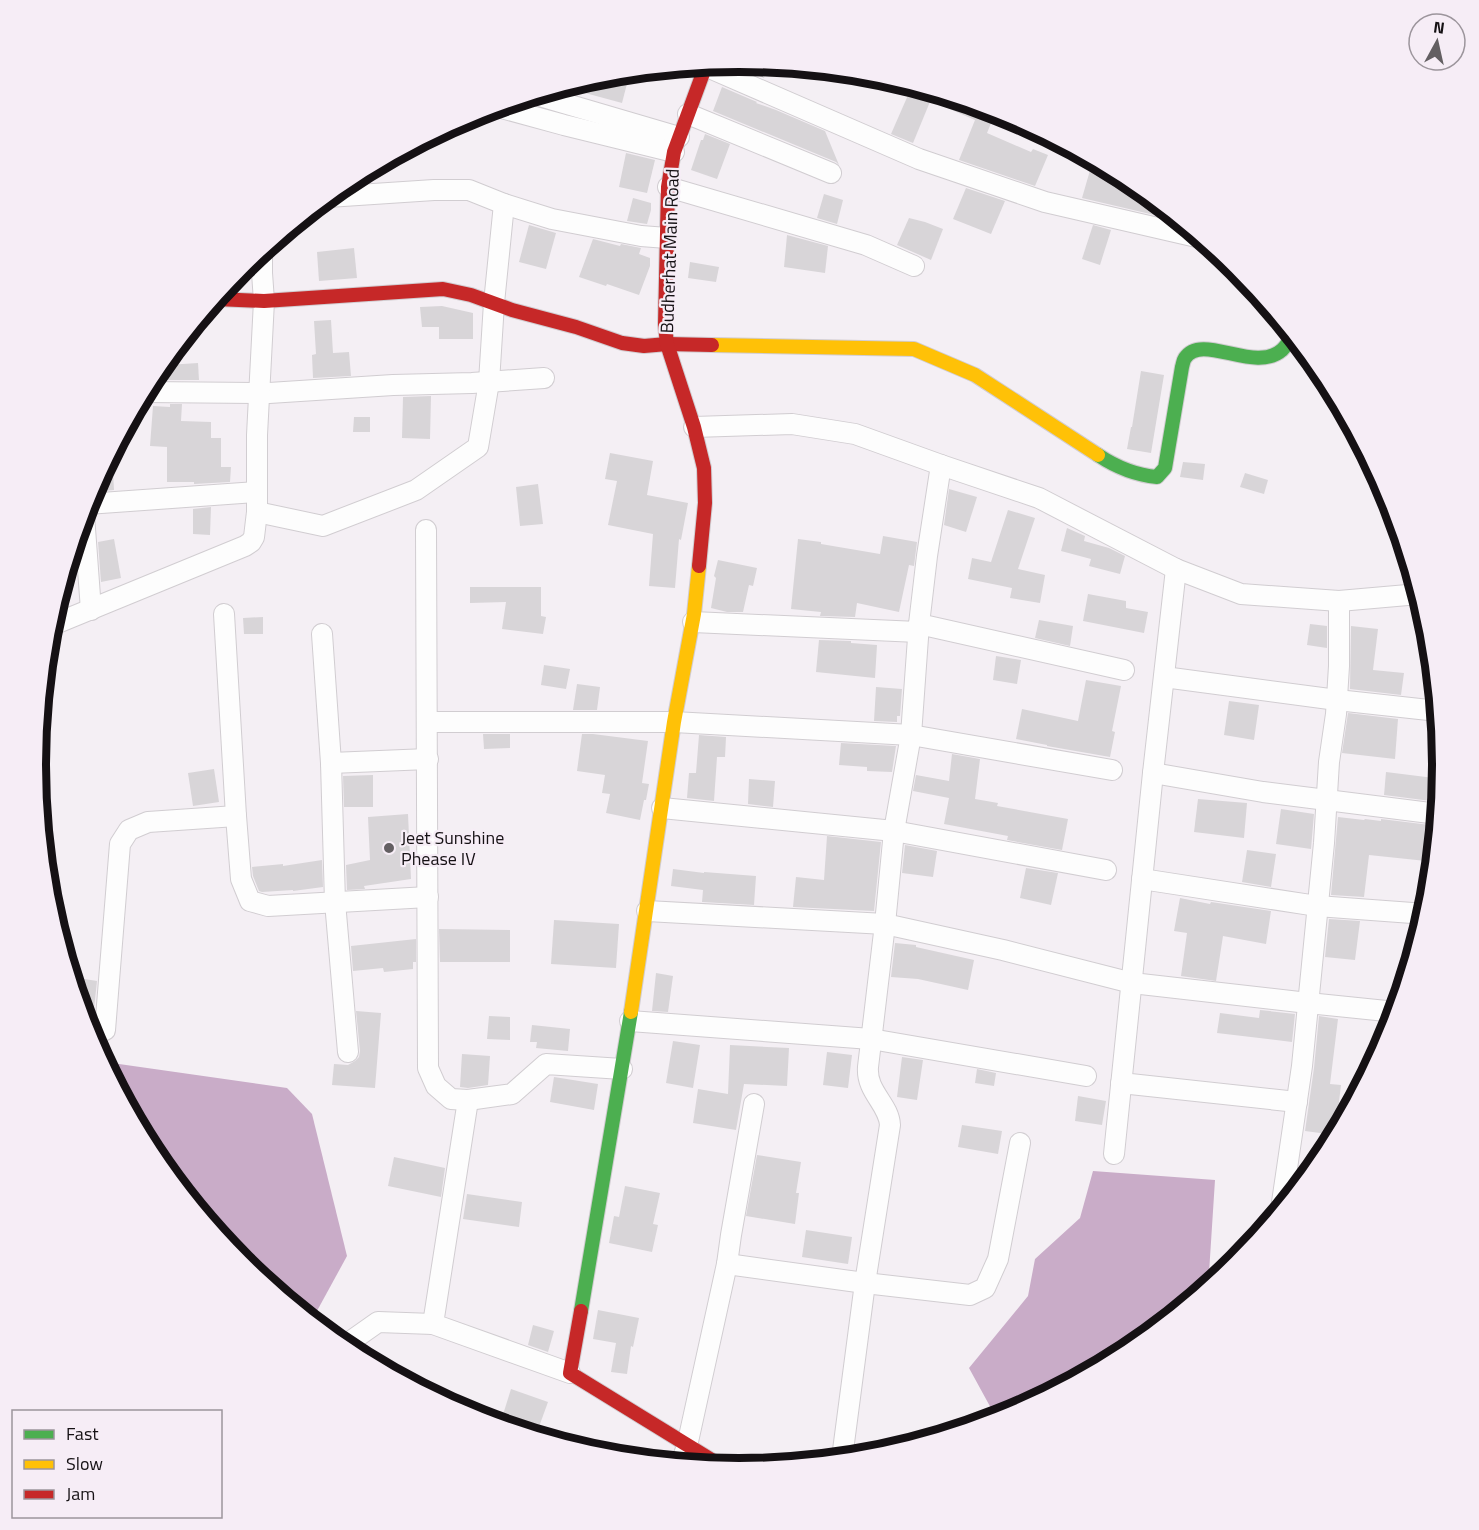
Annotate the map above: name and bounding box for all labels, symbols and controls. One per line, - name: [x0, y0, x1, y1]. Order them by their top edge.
- north arrow: [1407, 12, 1467, 72]
- text: N: [1432, 14, 1446, 40]
- street label: Budherhat Main Road: [653, 168, 686, 334]
- place label: Jeet Sunshine Phease IV: [401, 824, 504, 872]
- marker: Jeet Sunshine Phease IV: [382, 841, 396, 855]
- legend: [12, 1410, 222, 1518]
- text: Fast: [66, 1420, 99, 1447]
- text: Slow: [66, 1450, 103, 1477]
- text: Jam: [66, 1480, 95, 1507]

